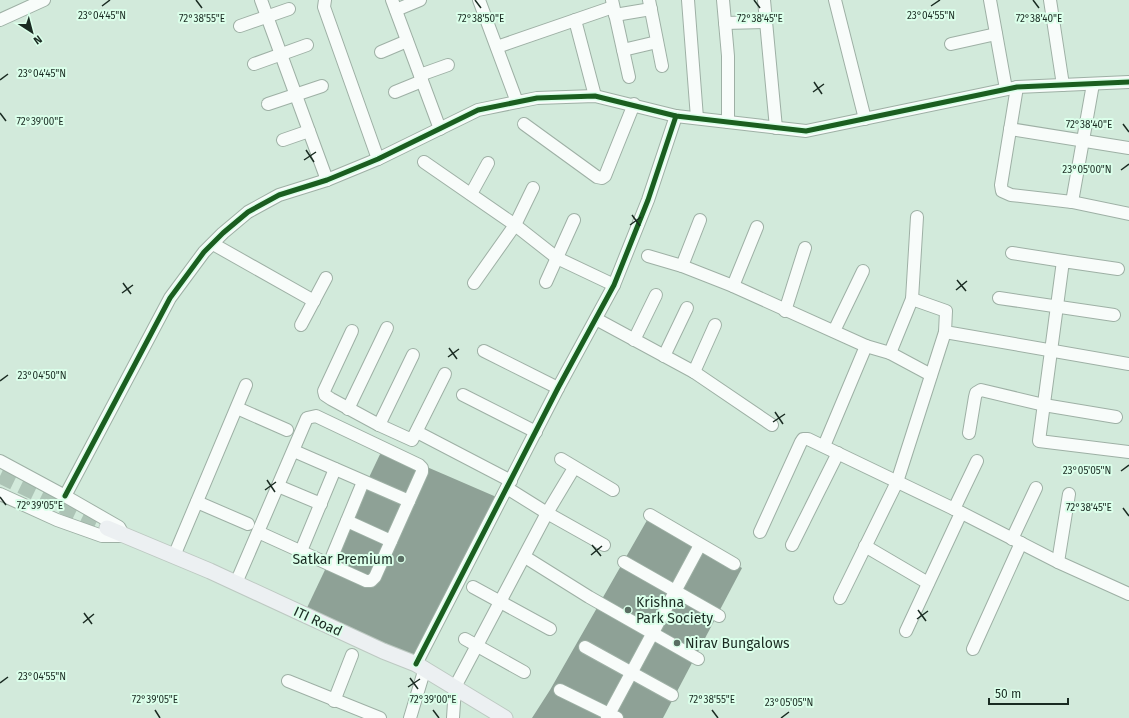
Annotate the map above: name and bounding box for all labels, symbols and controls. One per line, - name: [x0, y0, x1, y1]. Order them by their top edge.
- text: 23°04'45"N: [78, 10, 126, 22]
- text: 23°04'55"N: [907, 10, 955, 22]
- north arrow: [12, 12, 52, 52]
- text: 72°38'55"E: [179, 13, 225, 25]
- text: 72°38'50"E: [458, 13, 504, 25]
- text: 72°38'45"E: [737, 13, 783, 25]
- text: 72°38'40"E: [1016, 13, 1062, 25]
- text: N: [31, 32, 44, 47]
- text: 23°04'45"N: [18, 68, 66, 80]
- text: 72°39'00"E: [16, 116, 64, 128]
- text: 72°38'40"E: [1066, 119, 1112, 131]
- text: 23°05'00"N: [1062, 164, 1112, 176]
- text: 23°04'50"N: [17, 370, 67, 382]
- text: 23°05'05"N: [1063, 465, 1111, 477]
- text: 72°39'05"E: [17, 500, 63, 512]
- text: 72°38'45"E: [1066, 502, 1112, 514]
- place label: Satkar Premium: [292, 551, 393, 568]
- marker: Satkar Premium: [396, 554, 406, 564]
- place label: Krishna Park Society: [636, 594, 713, 627]
- street label: ITI Road: [291, 603, 345, 640]
- marker: Krishna Park Society: [623, 605, 633, 615]
- place label: Nirav Bungalows: [685, 635, 790, 652]
- marker: Nirav Bungalows: [672, 638, 682, 648]
- text: 23°04'55"N: [18, 671, 66, 683]
- scale bar: [989, 680, 1068, 706]
- text: 50 m: [995, 687, 1021, 701]
- text: 72°39'05"E: [132, 694, 178, 706]
- text: 72°39'00"E: [409, 694, 457, 706]
- text: 72°38'55"E: [689, 694, 735, 706]
- text: 23°05'05"N: [765, 697, 813, 709]

